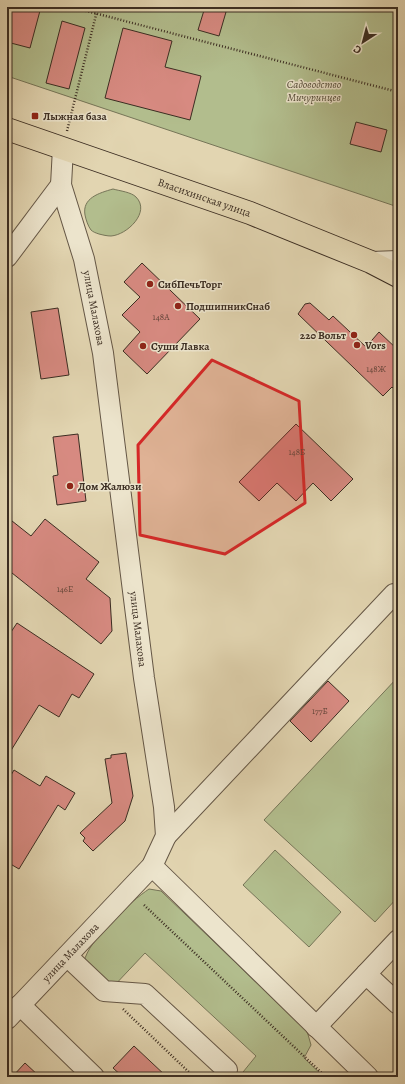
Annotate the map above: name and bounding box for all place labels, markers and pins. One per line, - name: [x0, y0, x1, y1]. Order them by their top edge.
- place label: Лыжная база: [43, 109, 108, 124]
- marker: Лыжная база: [30, 111, 40, 121]
- place label: СибПечьТорг: [158, 277, 222, 292]
- marker: СибПечьТорг: [145, 279, 155, 289]
- place label: ПодшипникСнаб: [186, 299, 270, 314]
- marker: ПодшипникСнаб: [173, 301, 183, 311]
- place label: 220 Вольт: [300, 328, 346, 343]
- marker: 220 Вольт: [349, 330, 359, 340]
- place label: Vors: [364, 338, 386, 353]
- place label: Суши Лавка: [151, 339, 210, 354]
- marker: Vors: [352, 340, 362, 350]
- marker: Суши Лавка: [138, 341, 148, 351]
- place label: Дом Жалюзи: [78, 479, 142, 494]
- marker: Дом Жалюзи: [65, 481, 75, 491]

